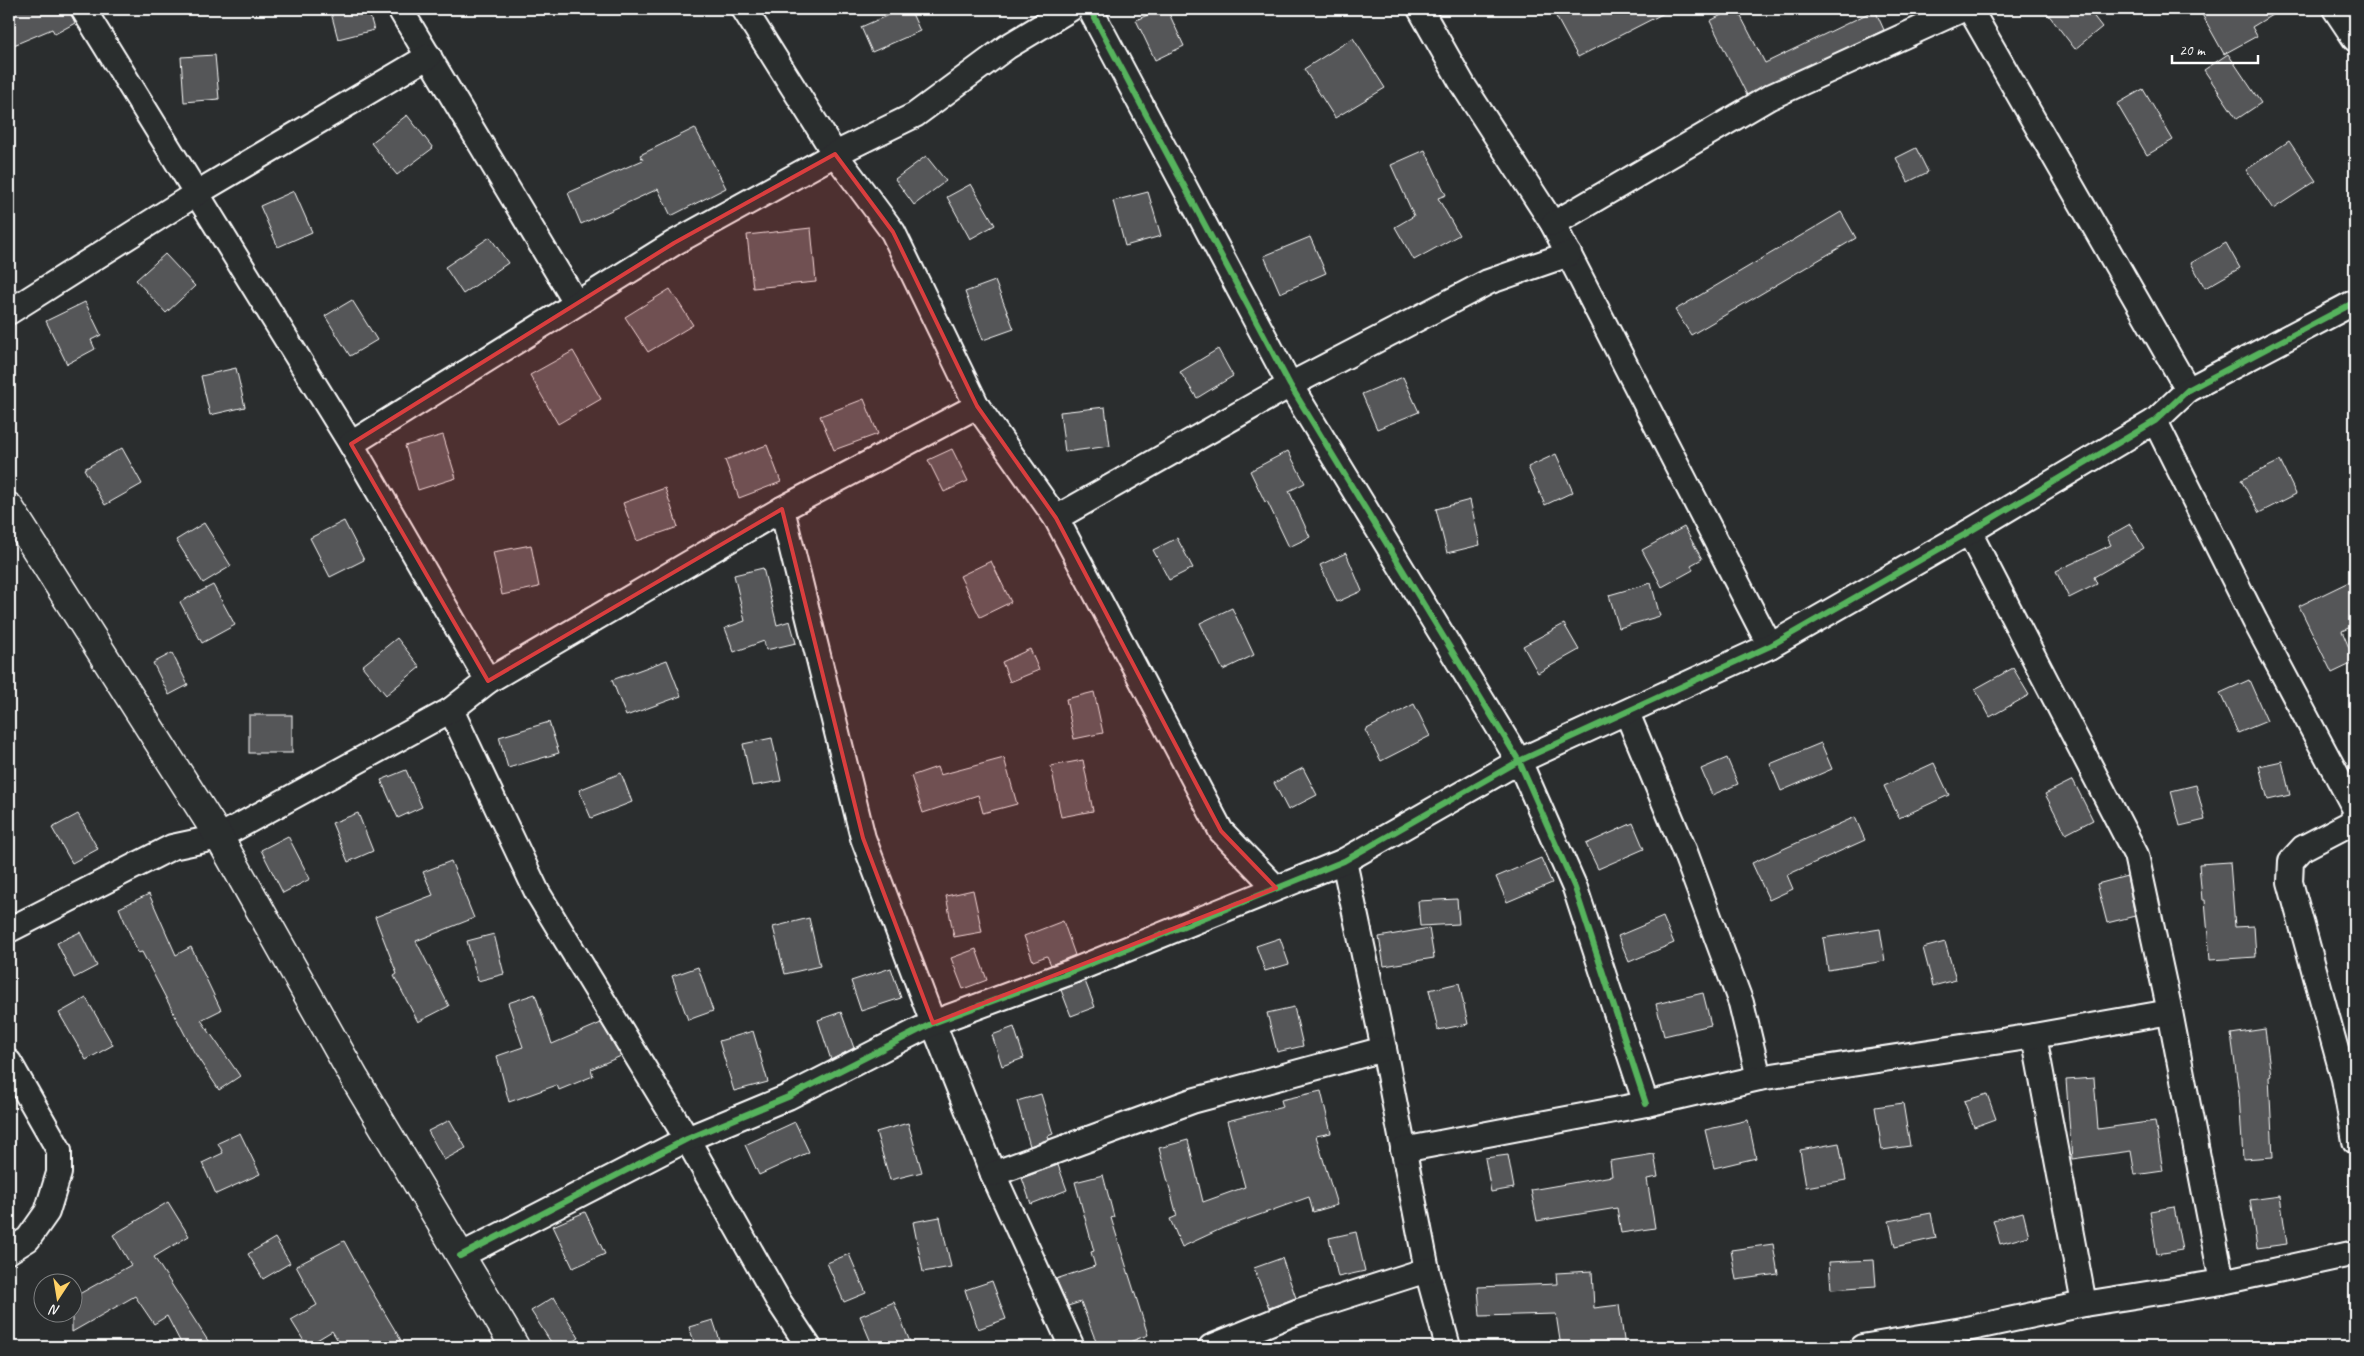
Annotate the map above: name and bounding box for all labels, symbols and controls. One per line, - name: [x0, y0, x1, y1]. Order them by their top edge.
- scale bar: [2172, 32, 2258, 64]
- text: 20 m: [2179, 41, 2206, 60]
- north arrow: [32, 1274, 82, 1324]
- text: N: [47, 1301, 61, 1319]

